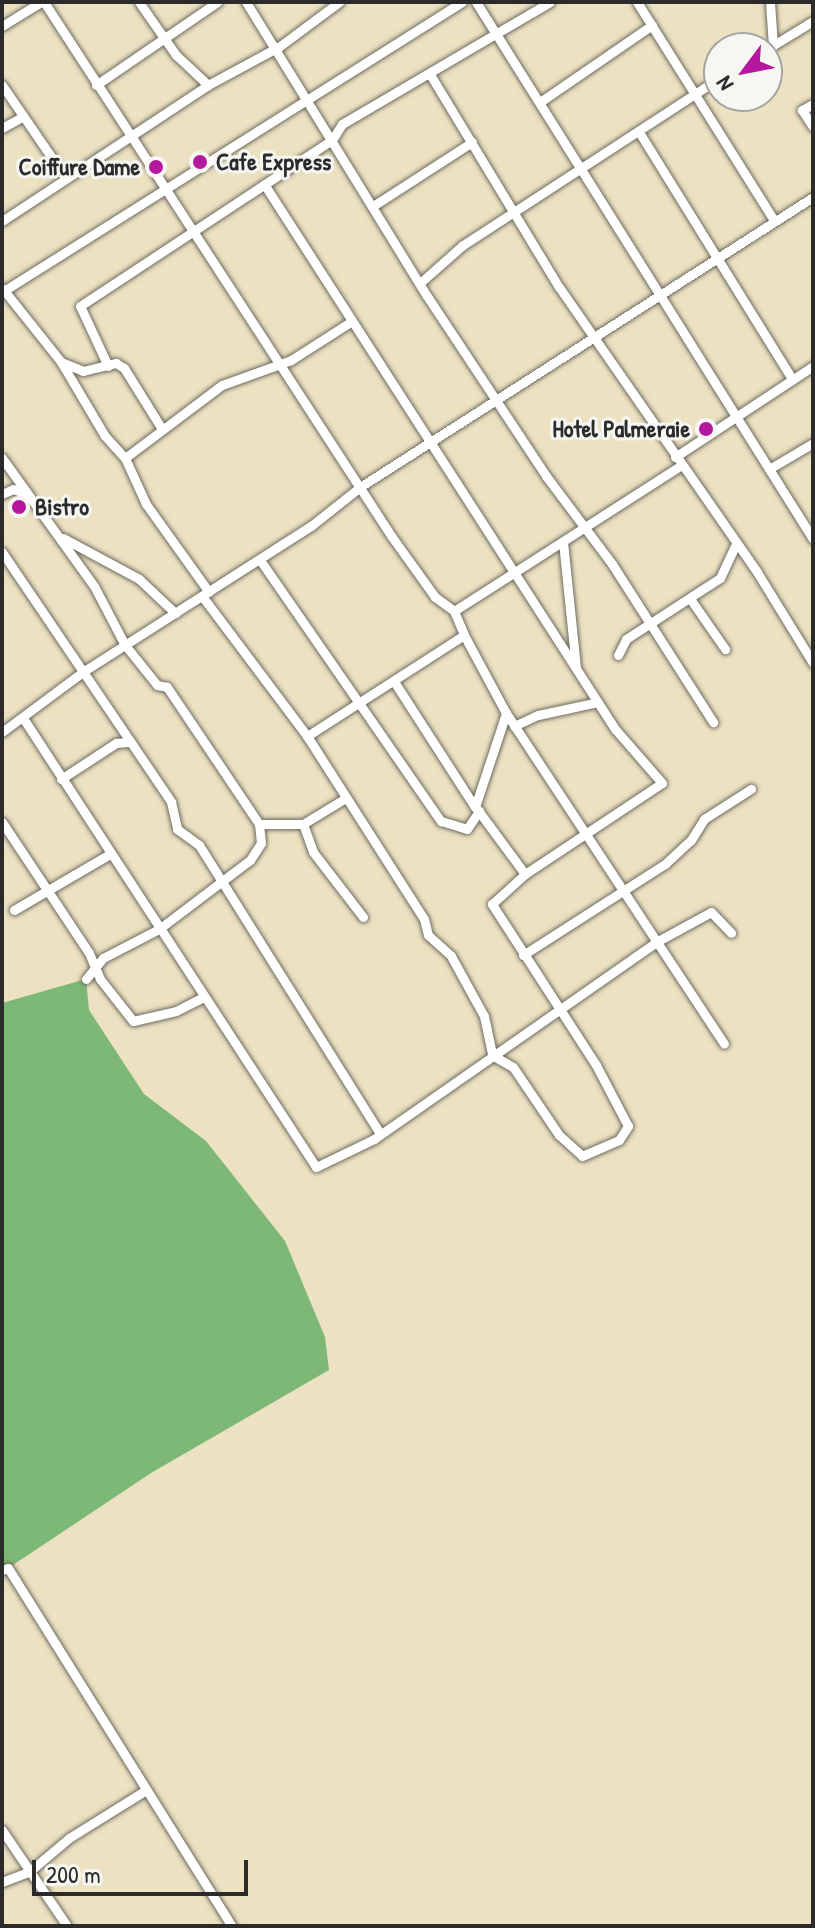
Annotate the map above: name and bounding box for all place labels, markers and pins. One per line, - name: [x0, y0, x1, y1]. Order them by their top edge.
- place label: Cafe Express: [216, 148, 331, 176]
- place label: Coiffure Dame: [19, 153, 140, 181]
- marker: Cafe Express: [191, 153, 209, 171]
- marker: Coiffure Dame: [147, 158, 165, 176]
- place label: Hotel Palmeraie: [553, 415, 690, 443]
- marker: Hotel Palmeraie: [697, 420, 715, 438]
- place label: Bistro: [35, 493, 89, 521]
- marker: Bistro: [10, 498, 28, 516]

